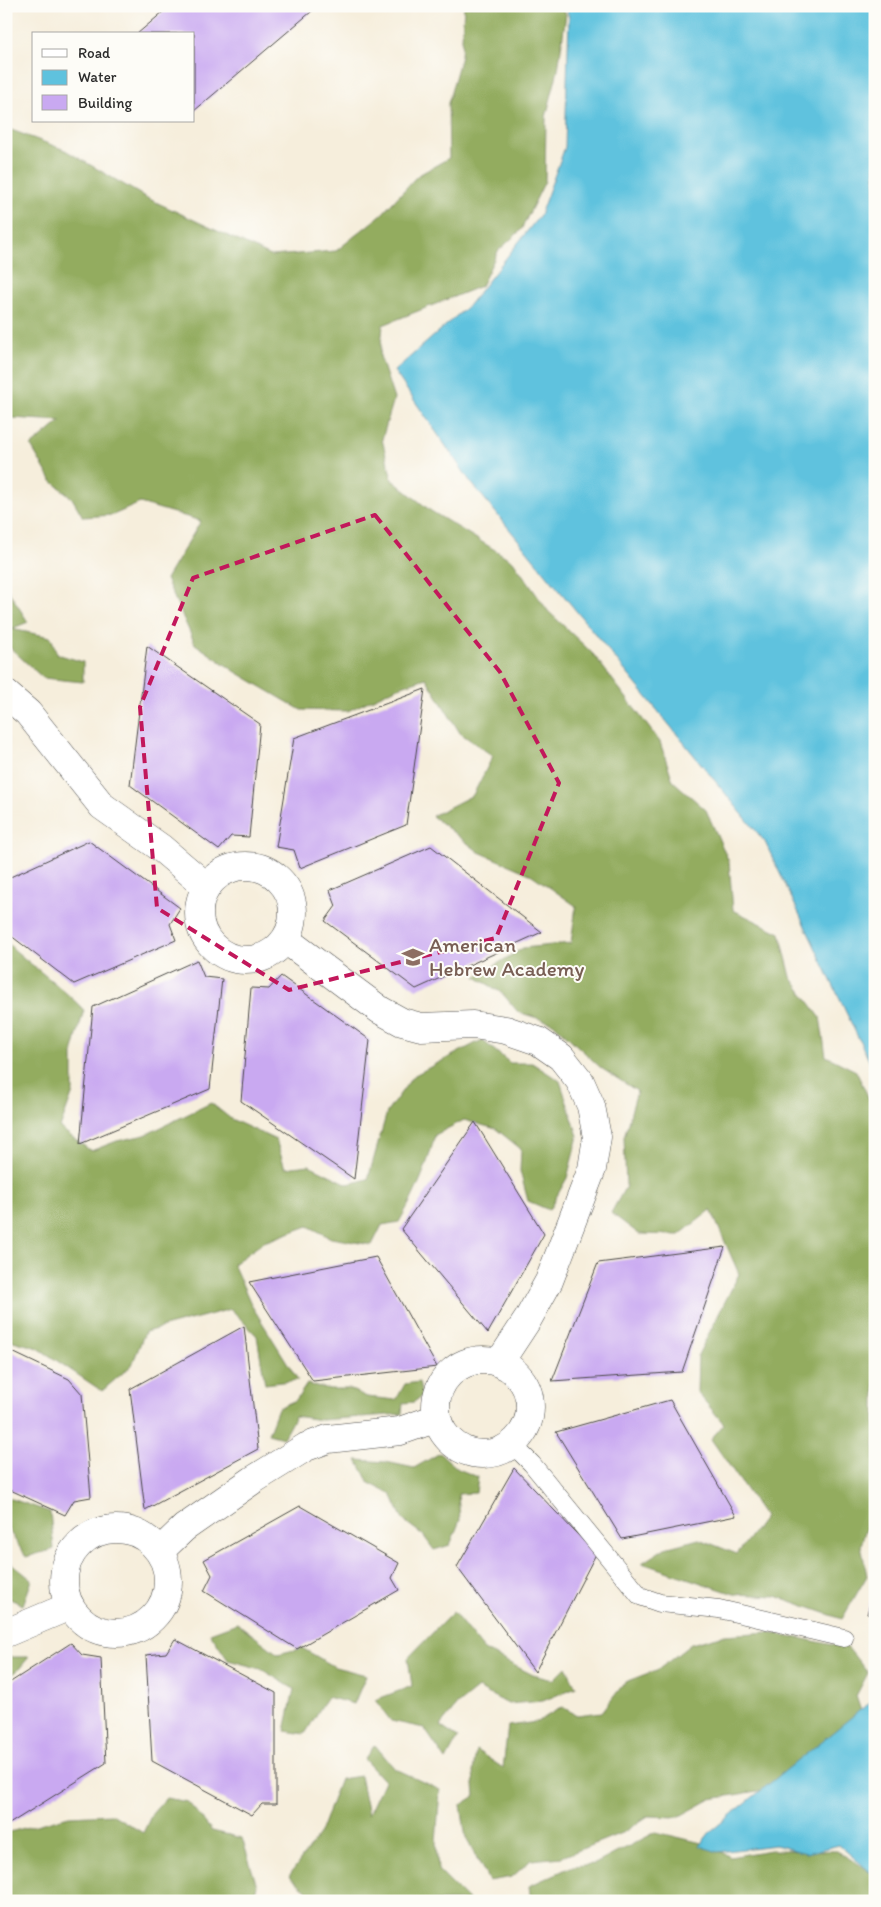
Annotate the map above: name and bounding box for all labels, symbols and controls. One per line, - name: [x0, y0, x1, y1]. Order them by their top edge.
- legend: [32, 32, 195, 122]
- text: Road: [78, 44, 111, 62]
- text: Water: [78, 68, 117, 86]
- text: Building: [78, 94, 132, 112]
- place label: American Hebrew Academy: [429, 932, 585, 981]
- school or university icon: American Hebrew Academy: [400, 944, 426, 970]

